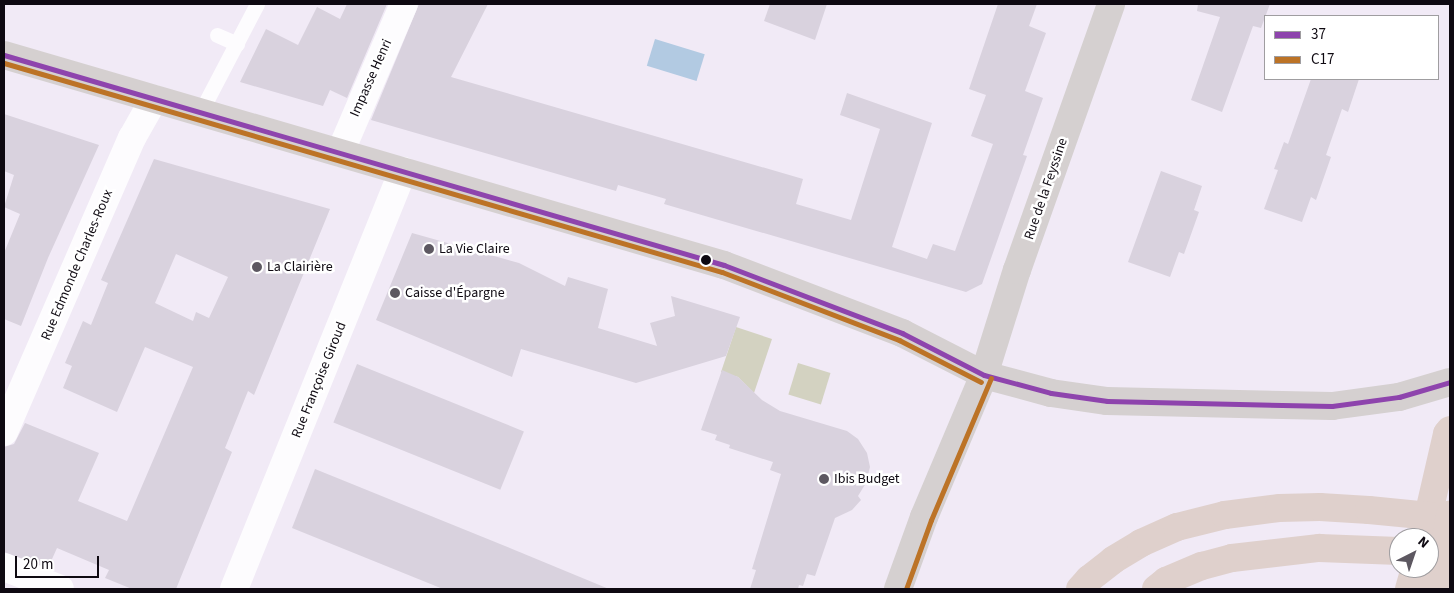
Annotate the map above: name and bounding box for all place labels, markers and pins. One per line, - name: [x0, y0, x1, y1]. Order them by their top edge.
- place label: La Vie Claire: [439, 241, 510, 257]
- marker: La Vie Claire: [423, 243, 435, 255]
- unlabelled marker: [701, 255, 711, 265]
- place label: La Clairière: [267, 259, 333, 275]
- marker: La Clairière: [251, 261, 263, 273]
- place label: Caisse d'Épargne: [405, 285, 505, 301]
- marker: Caisse d'Épargne: [389, 287, 401, 299]
- place label: Ibis Budget: [834, 471, 900, 487]
- marker: Ibis Budget: [818, 473, 830, 485]

